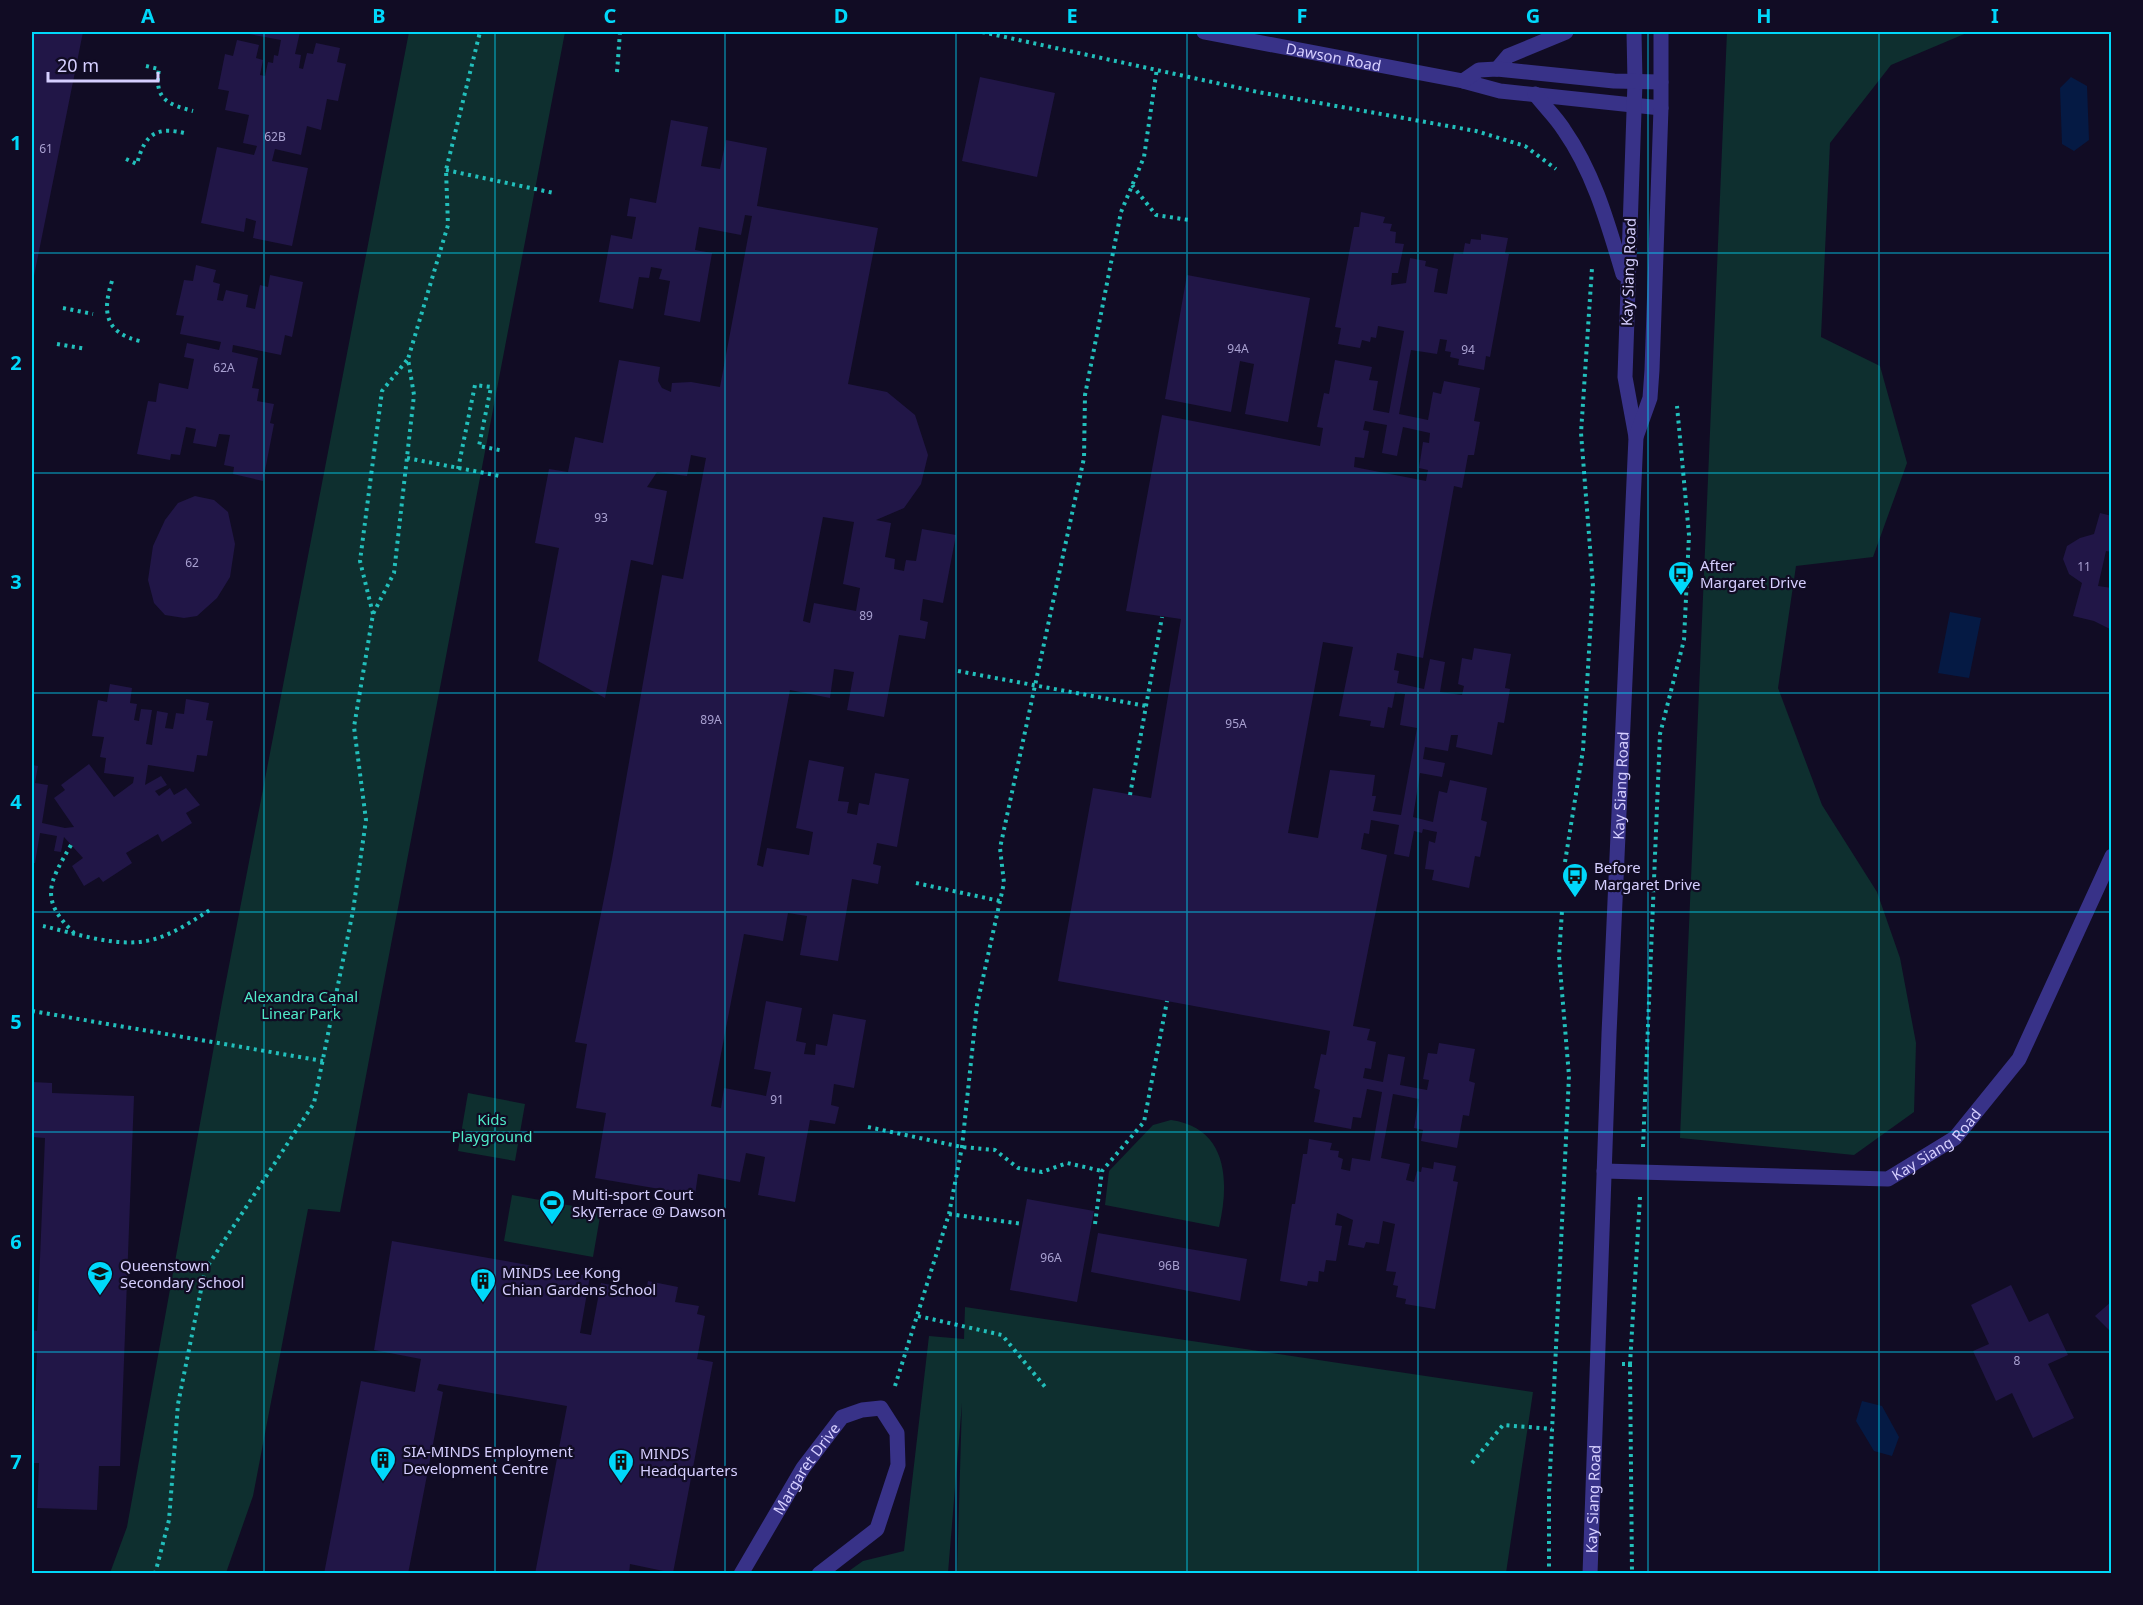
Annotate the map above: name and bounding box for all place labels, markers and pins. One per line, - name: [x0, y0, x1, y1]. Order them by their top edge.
- place label: After Margaret Drive: [1700, 555, 1806, 592]
- bus stop icon: After Margaret Drive: [1666, 559, 1696, 597]
- place label: Before Margaret Drive: [1594, 857, 1700, 894]
- bus stop icon: Before Margaret Drive: [1560, 861, 1590, 899]
- place label: Multi-sport Court SkyTerrace @ Dawson: [572, 1184, 726, 1221]
- sports icon: Multi-sport Court SkyTerrace @ Dawson: [537, 1188, 567, 1226]
- place label: Queenstown Secondary School: [120, 1255, 244, 1292]
- school or university icon: Queenstown Secondary School: [85, 1259, 115, 1297]
- place label: MINDS Lee Kong Chian Gardens School: [502, 1262, 656, 1299]
- building icon: MINDS Lee Kong Chian Gardens School: [468, 1266, 498, 1304]
- place label: SIA-MINDS Employment Development Centre: [403, 1441, 574, 1478]
- place label: MINDS Headquarters: [640, 1443, 738, 1480]
- building icon: SIA-MINDS Employment Development Centre: [368, 1445, 398, 1483]
- building icon: MINDS Headquarters: [606, 1447, 636, 1485]

